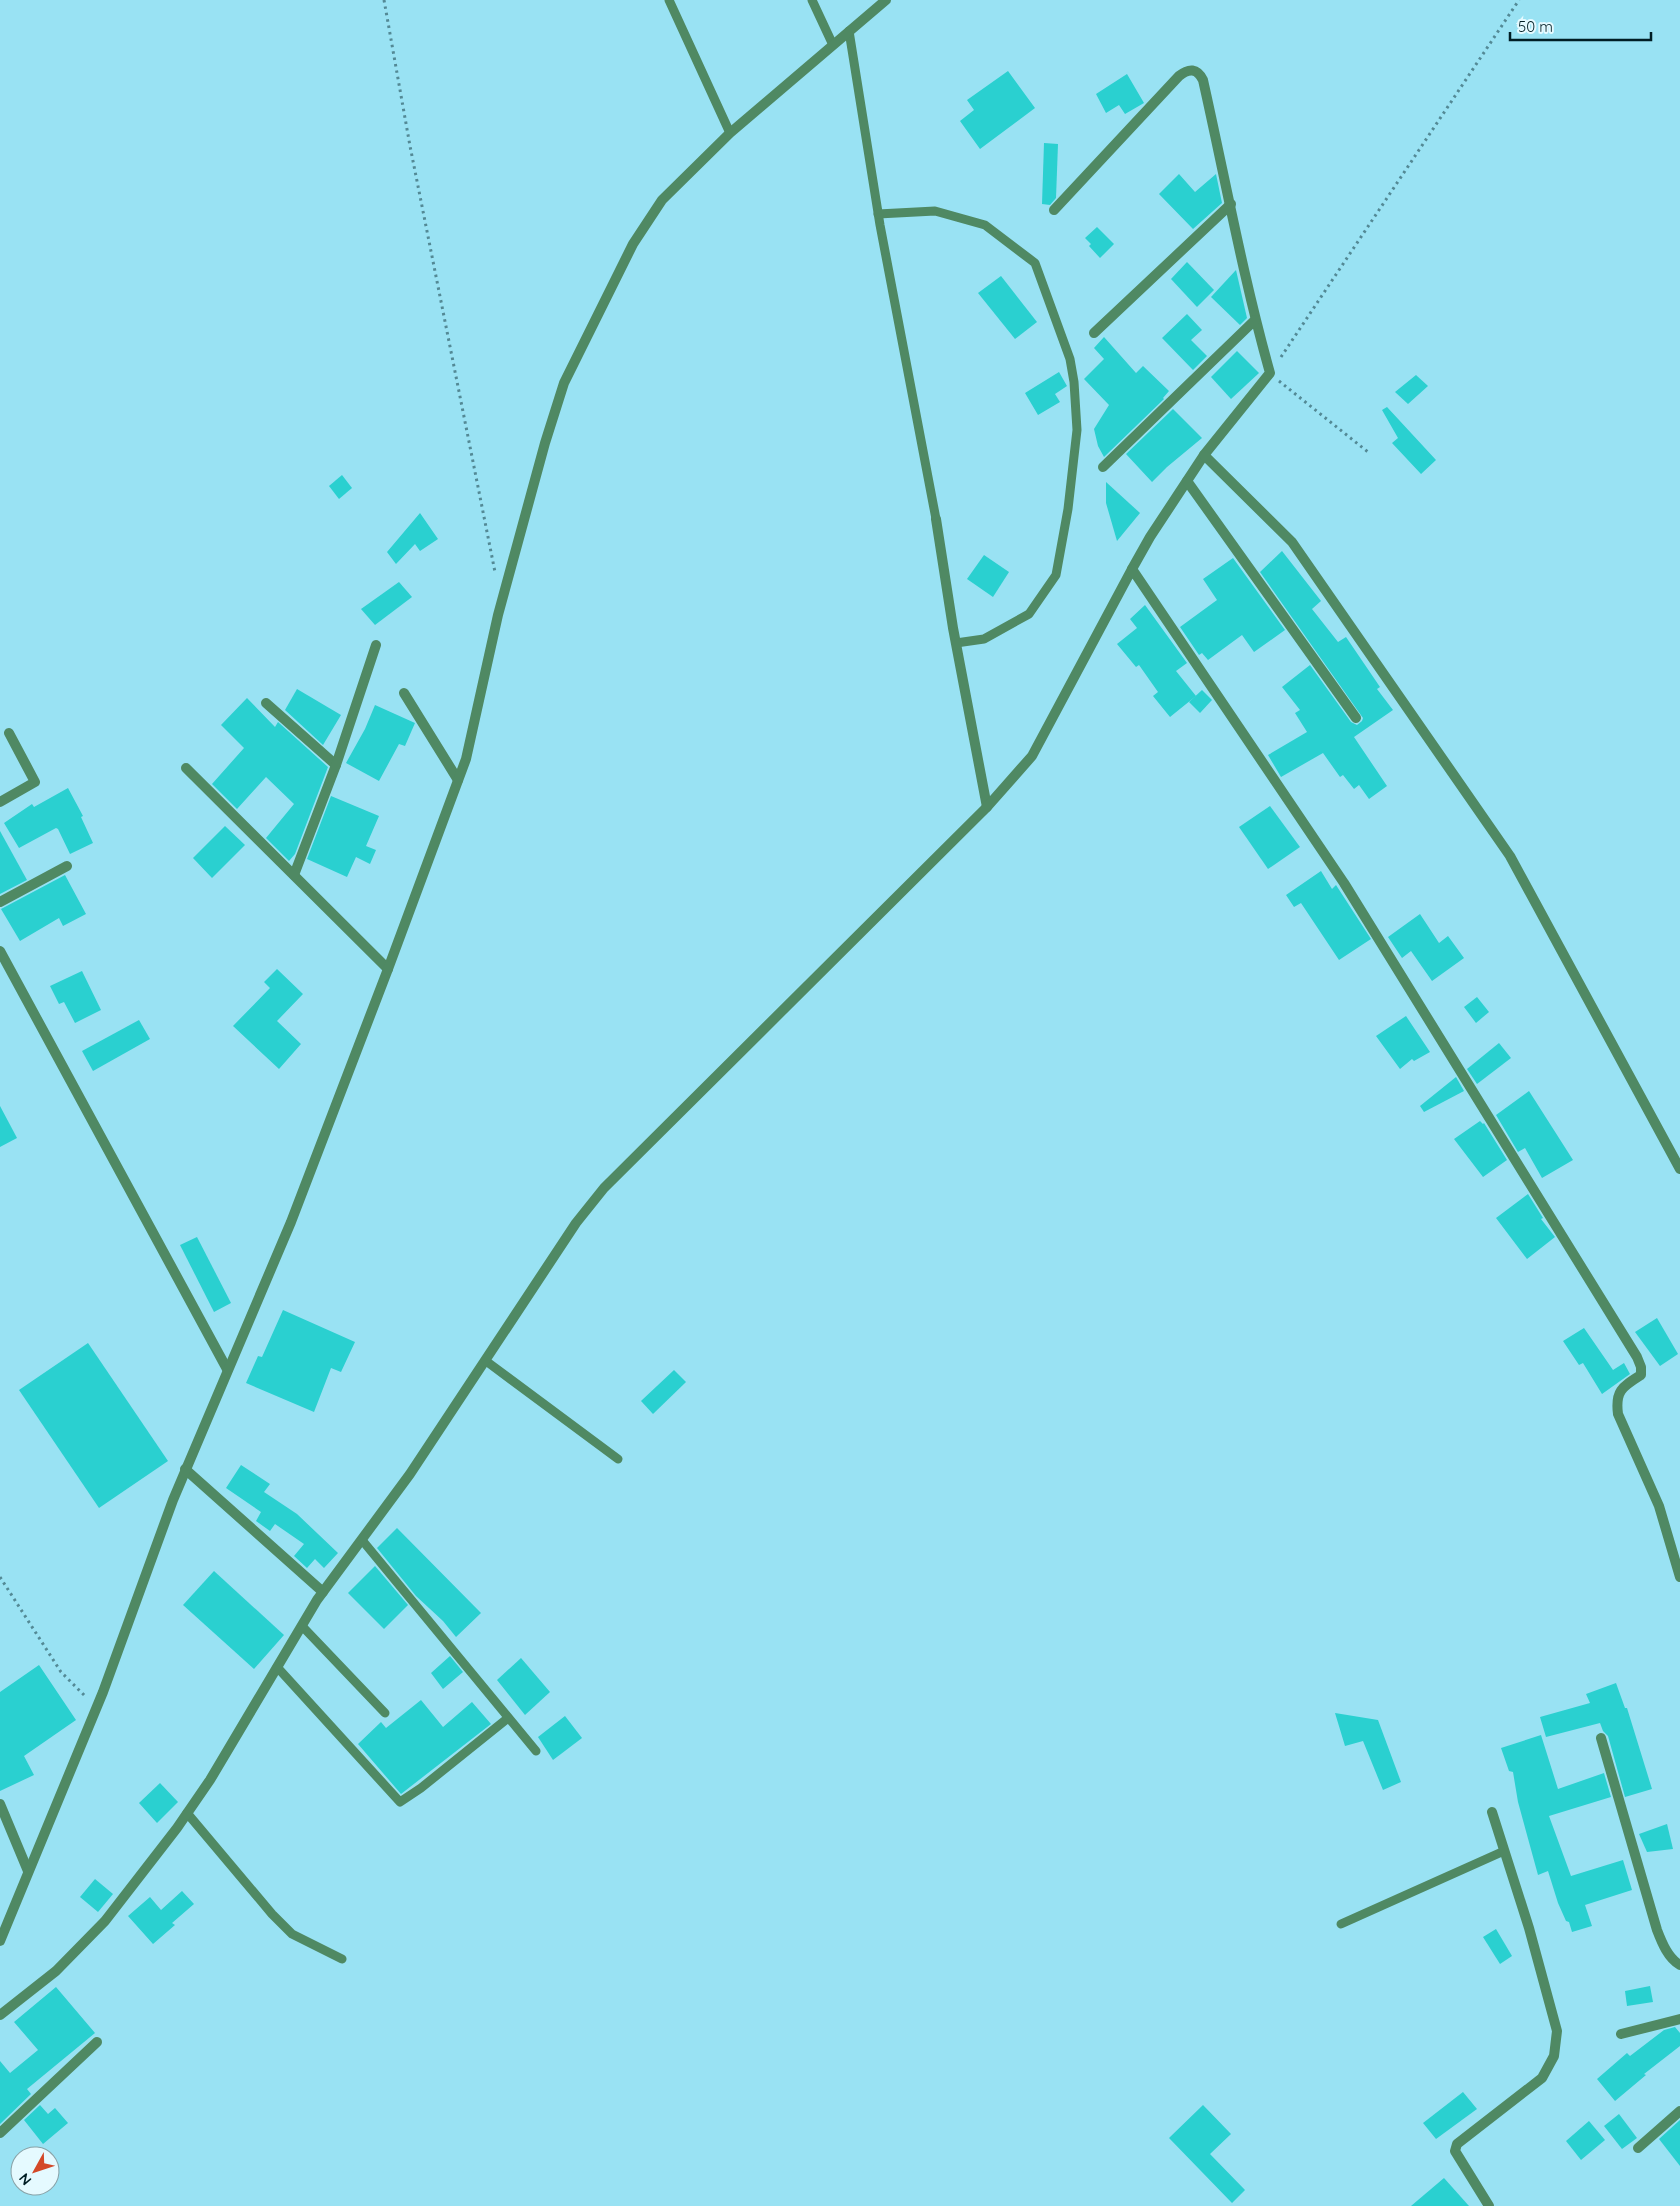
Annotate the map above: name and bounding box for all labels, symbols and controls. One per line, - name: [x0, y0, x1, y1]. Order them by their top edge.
- scale bar: [1510, 10, 1651, 42]
- text: 50 m: [1518, 17, 1553, 36]
- north arrow: [10, 2146, 60, 2196]
- text: N: [15, 2170, 35, 2189]

